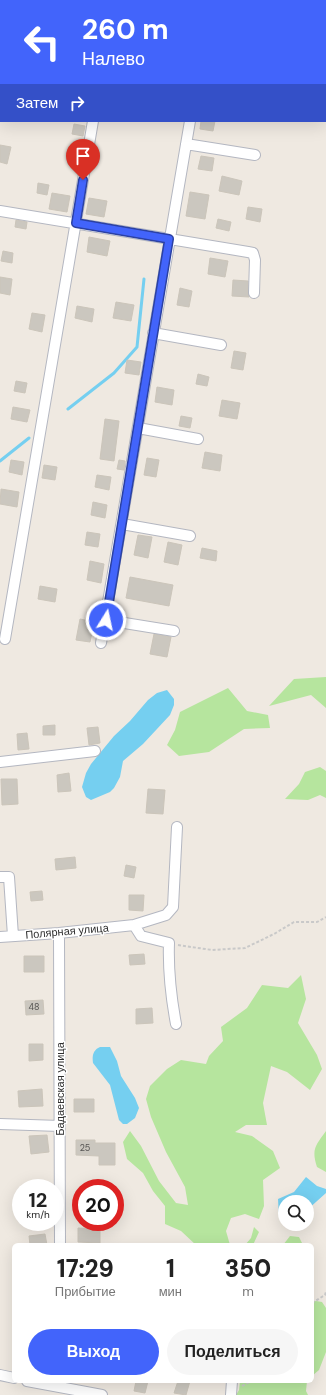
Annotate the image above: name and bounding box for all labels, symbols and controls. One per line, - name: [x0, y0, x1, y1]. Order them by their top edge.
- text: 260 m: [82, 11, 169, 48]
- icon: left: [16, 16, 68, 68]
- text: Налево: [82, 47, 145, 71]
- icon: right: [66, 92, 88, 114]
- text: Затем: [16, 93, 58, 113]
- pin: [66, 139, 100, 180]
- icon: arrive: [72, 145, 94, 167]
- position arrow: [85, 599, 127, 641]
- street label: Полярная улица: [25, 920, 110, 942]
- house number: 48: [29, 1001, 39, 1013]
- street label: Бадаевская улица: [53, 1041, 67, 1136]
- house number: 25: [80, 1142, 90, 1154]
- speed limit sign: 20: [72, 1179, 124, 1231]
- text: 12: [29, 1187, 47, 1213]
- map controls: [278, 1195, 314, 1231]
- button: search: [278, 1195, 314, 1231]
- text: km/h: [26, 1208, 50, 1221]
- text: 17:29: [57, 1253, 114, 1284]
- text: 1: [166, 1253, 175, 1284]
- text: 350: [225, 1253, 271, 1284]
- text: Прибытие: [55, 1283, 116, 1300]
- text: мин: [159, 1283, 182, 1300]
- text: m: [242, 1283, 254, 1300]
- button: Выход: [28, 1329, 159, 1375]
- button: Поделиться: [167, 1329, 298, 1375]

